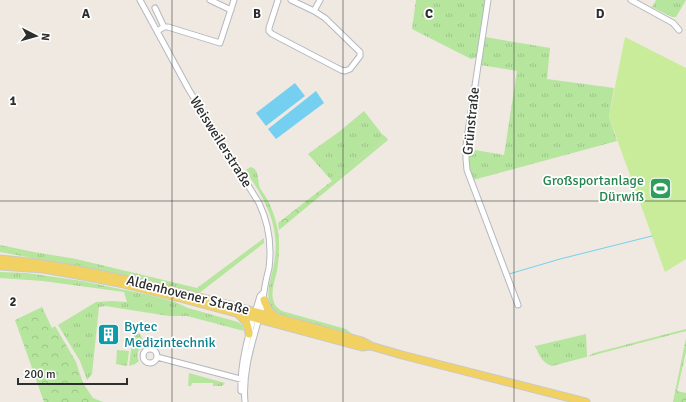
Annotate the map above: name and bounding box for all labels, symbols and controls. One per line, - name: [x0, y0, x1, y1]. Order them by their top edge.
- text: A: [82, 6, 91, 22]
- text: B: [253, 6, 261, 22]
- text: C: [425, 6, 433, 22]
- text: D: [596, 6, 605, 22]
- north arrow: [16, 16, 56, 56]
- text: N: [39, 33, 52, 41]
- street label: Grünstraße: [459, 86, 483, 156]
- text: 1: [9, 93, 17, 109]
- street label: Weisweilerstraße: [186, 93, 256, 191]
- place label: Großsportanlage Dürwiß: [543, 172, 644, 205]
- sports icon: Großsportanlage Dürwiß: [647, 175, 673, 201]
- street label: Aldenhovener Straße: [125, 272, 251, 318]
- text: 2: [9, 294, 17, 310]
- place label: Bytec Medizintechnik: [124, 318, 216, 351]
- building icon: Bytec Medizintechnik: [96, 321, 122, 347]
- scale bar: [18, 360, 127, 386]
- text: 200 m: [24, 367, 56, 382]

